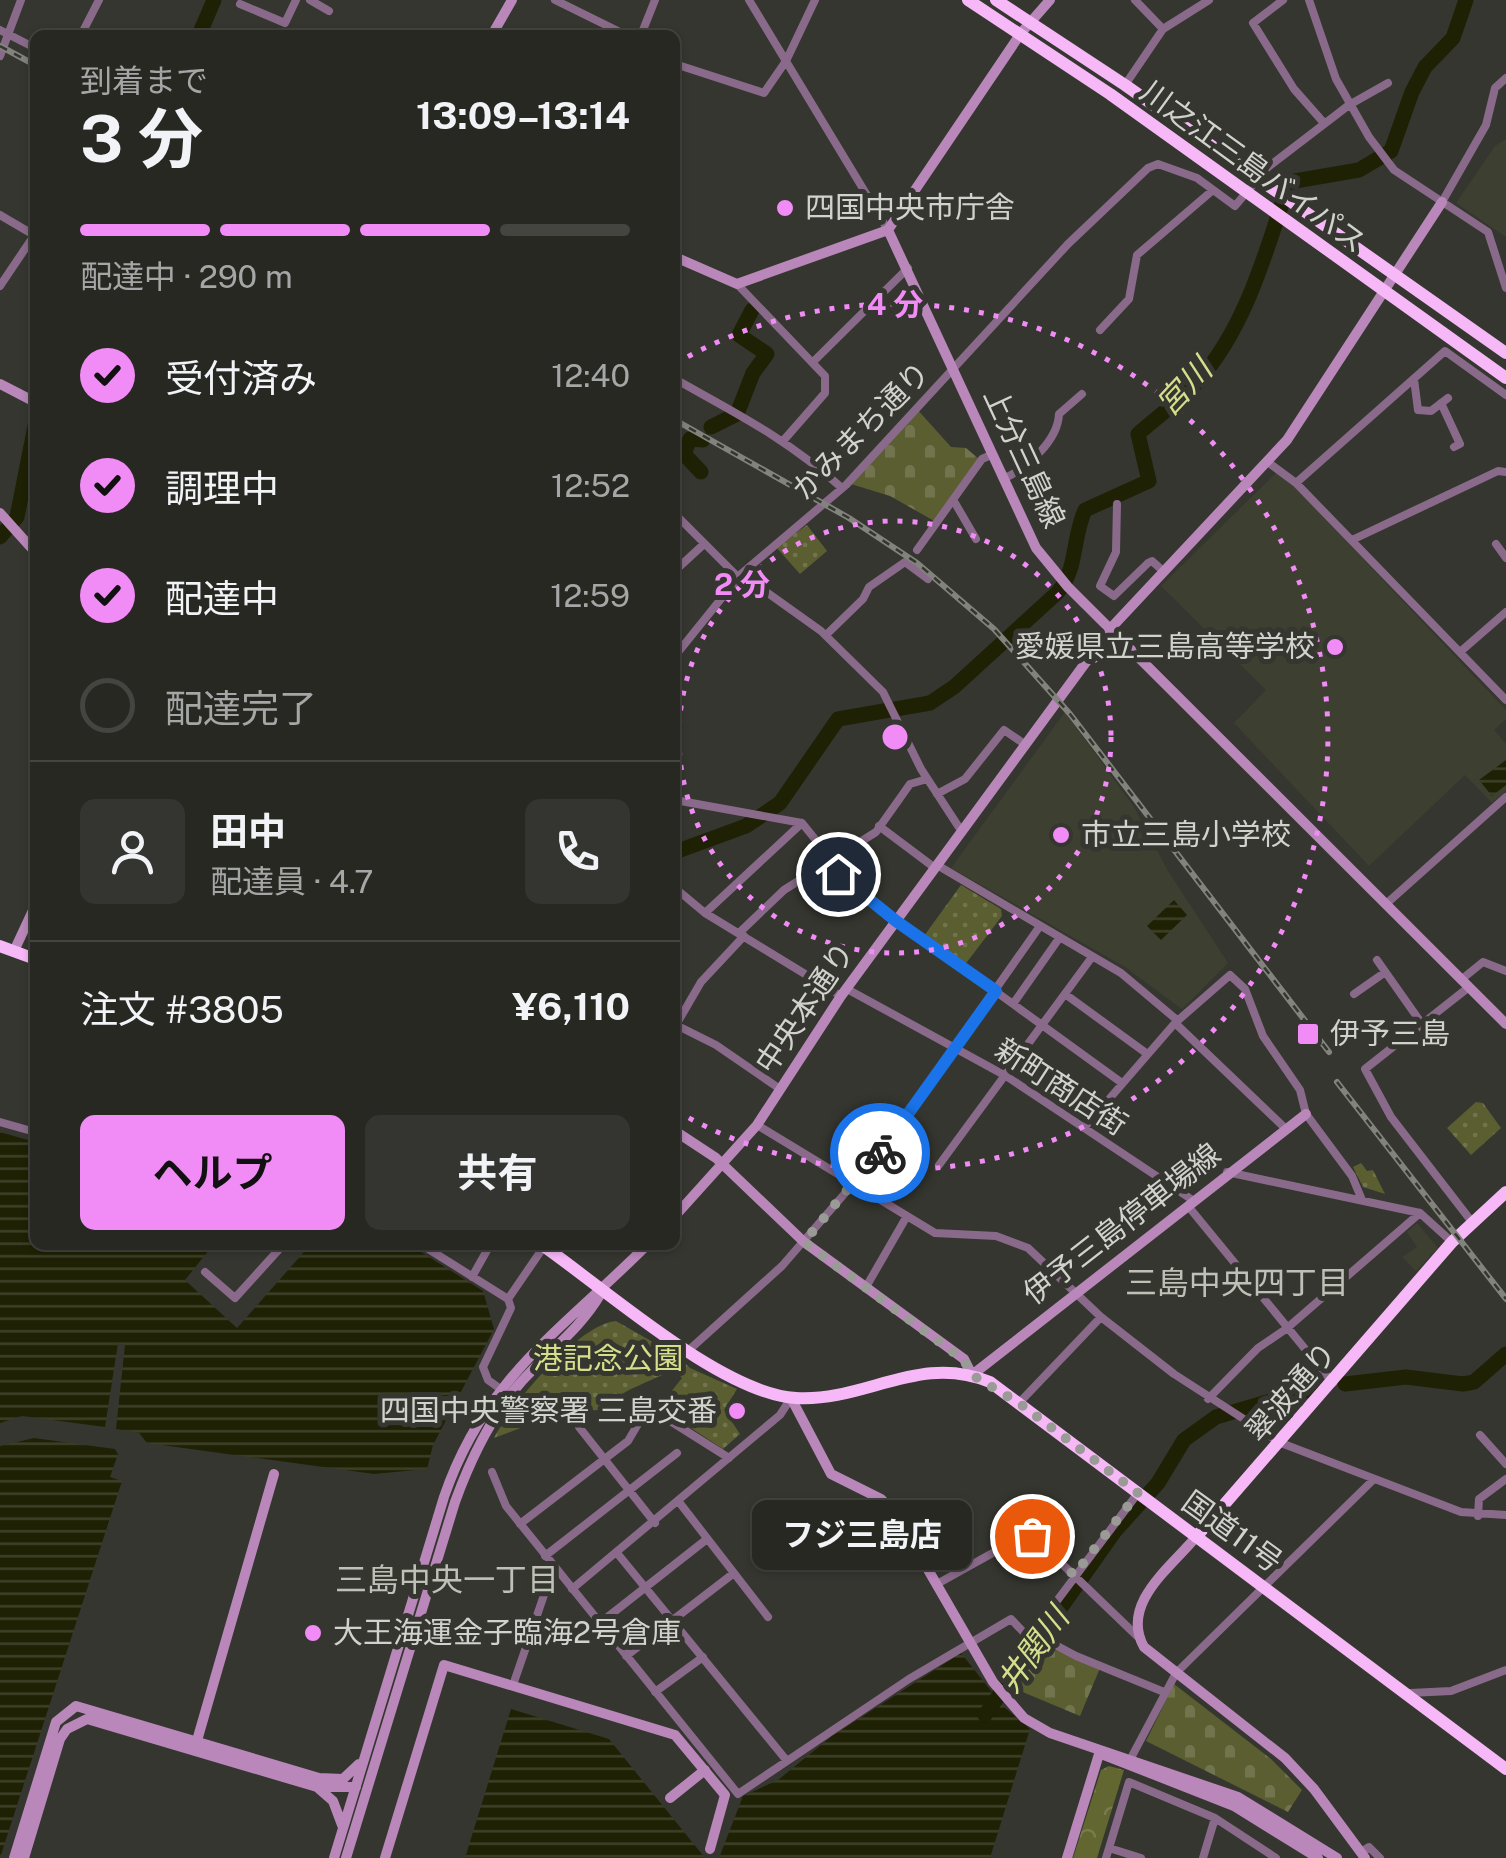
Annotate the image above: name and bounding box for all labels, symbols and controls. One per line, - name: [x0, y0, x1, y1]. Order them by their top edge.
- text: 到着まで: [80, 62, 208, 99]
- street label: 川之江三島バイパス: [1134, 72, 1373, 260]
- text: 13:09–13:14: [416, 93, 630, 138]
- text: 3 分: [80, 100, 203, 177]
- place label: 四国中央市庁舎: [805, 189, 1015, 225]
- marker: 四国中央市庁舎: [774, 197, 796, 219]
- text: 配達中 · 290 m: [80, 258, 293, 295]
- text: 4 分: [867, 286, 923, 322]
- icon: check: [80, 348, 135, 403]
- water label: 宮川: [1148, 348, 1221, 423]
- street label: かみまち通り: [784, 354, 937, 507]
- text: 受付済み: [165, 356, 317, 401]
- text: 12:40: [551, 357, 630, 394]
- street label: 上分三島線: [977, 382, 1073, 533]
- icon: check: [80, 458, 135, 513]
- text: 調理中: [165, 466, 279, 511]
- text: 12:52: [551, 467, 630, 504]
- text: 2 分: [714, 566, 770, 602]
- icon: check: [80, 568, 135, 623]
- text: 配達中: [165, 576, 279, 621]
- text: 12:59: [550, 577, 630, 614]
- place label: 愛媛県立三島高等学校: [1015, 628, 1315, 664]
- marker: 愛媛県立三島高等学校: [1324, 636, 1346, 658]
- text: 配達完了: [165, 686, 317, 731]
- centre of rings: [877, 719, 913, 755]
- button: person: [80, 799, 185, 904]
- button: phone: [525, 799, 630, 904]
- text: 田中: [210, 809, 286, 854]
- place label: 市立三島小学校: [1081, 816, 1291, 852]
- marker: 市立三島小学校: [1050, 824, 1072, 846]
- pin: [796, 832, 881, 917]
- icon: home: [811, 847, 866, 902]
- text: 配達員 · 4.7: [210, 863, 374, 900]
- street label: 中央本通り: [747, 935, 861, 1080]
- text: ¥6,110: [512, 984, 630, 1029]
- text: 注文 #3805: [80, 987, 284, 1032]
- place label: 伊予三島: [1330, 1015, 1450, 1051]
- marker: 伊予三島: [1295, 1021, 1321, 1047]
- street label: 新町商店街: [989, 1030, 1134, 1142]
- courier: [830, 1103, 930, 1203]
- button: ヘルプ: [80, 1115, 345, 1230]
- button: 共有: [365, 1115, 630, 1230]
- icon: bike: [853, 1126, 908, 1181]
- street label: 伊予三島停車場線: [1016, 1135, 1227, 1311]
- district label: 三島中央四丁目: [1125, 1264, 1349, 1301]
- street label: 翠波通り: [1237, 1334, 1343, 1448]
- park label: 港記念公園: [533, 1340, 683, 1376]
- place label: 四国中央警察署 三島交番: [380, 1392, 717, 1428]
- marker: 四国中央警察署 三島交番: [726, 1400, 748, 1422]
- street label: 国道11号: [1176, 1483, 1289, 1579]
- pin: [990, 1494, 1075, 1579]
- callout: フジ三島店: [752, 1501, 972, 1571]
- icon: bag: [1005, 1509, 1060, 1564]
- text: フジ三島店: [782, 1516, 942, 1553]
- district label: 三島中央一丁目: [335, 1561, 559, 1598]
- water label: 井関川: [989, 1598, 1078, 1699]
- place label: 大王海運金子臨海2号倉庫: [333, 1614, 681, 1650]
- marker: 大王海運金子臨海2号倉庫: [302, 1622, 324, 1644]

